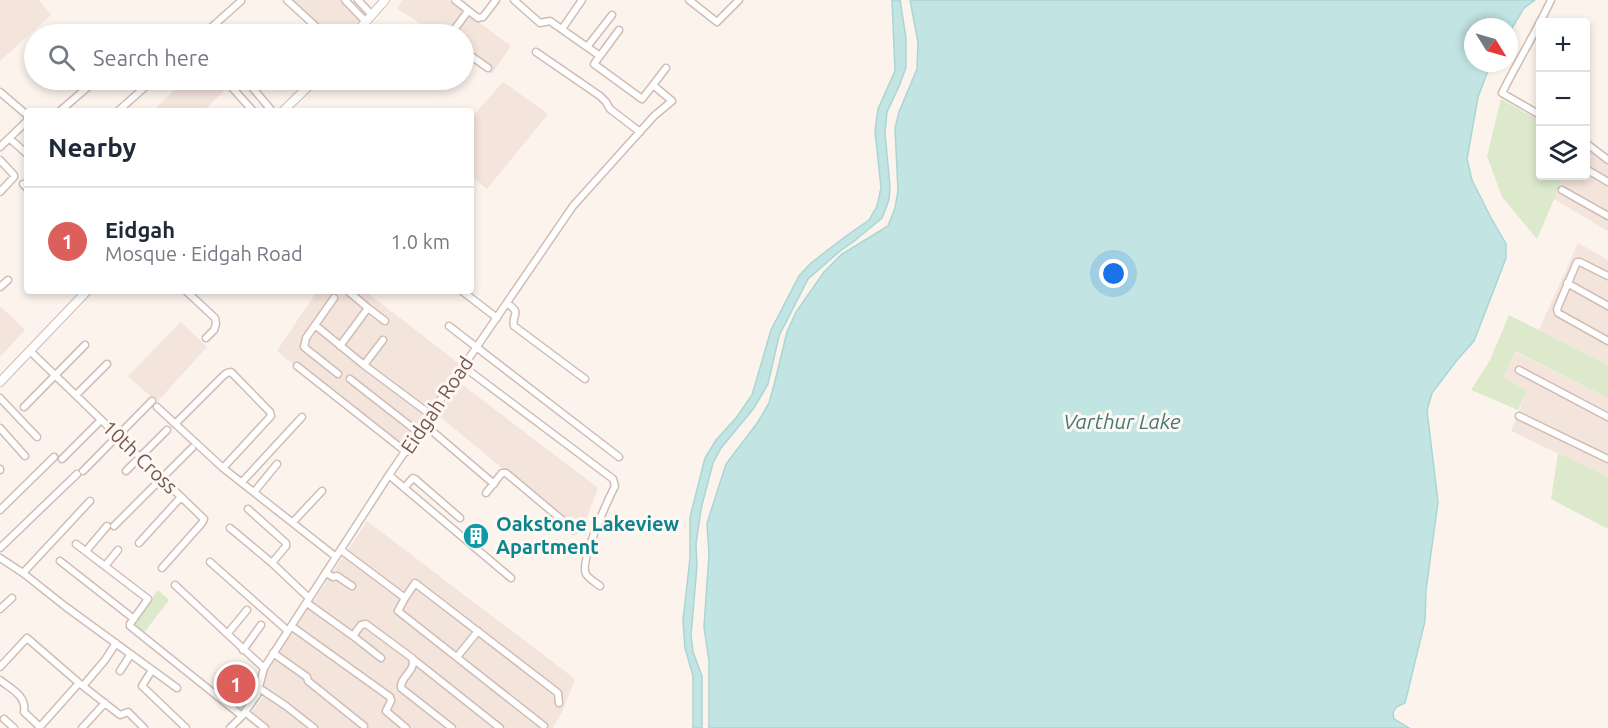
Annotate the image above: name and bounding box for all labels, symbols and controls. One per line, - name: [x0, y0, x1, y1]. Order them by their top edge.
- north arrow: [1464, 18, 1518, 72]
- map controls: [1536, 18, 1590, 180]
- button: +: [1536, 18, 1590, 72]
- search box: [24, 24, 474, 90]
- icon: search: [45, 41, 78, 74]
- text: Search here: [93, 45, 209, 70]
- button: −: [1536, 72, 1590, 126]
- button: layers: [1536, 126, 1590, 180]
- text: Nearby: [48, 133, 136, 162]
- text: Eidgah: [105, 217, 175, 242]
- text: 1: [62, 230, 73, 253]
- text: 1.0 km: [391, 230, 450, 253]
- text: Mosque · Eidgah Road: [105, 242, 303, 265]
- your location: [1099, 259, 1128, 288]
- street label: Eidgah Road: [396, 352, 477, 457]
- water label: Varthur Lake: [1063, 409, 1181, 433]
- street label: 10th Cross: [98, 415, 183, 498]
- place label: Oakstone Lakeview Apartment: [496, 512, 680, 558]
- building icon: Oakstone Lakeview Apartment: [461, 521, 491, 551]
- pin: 1: [216, 662, 256, 706]

